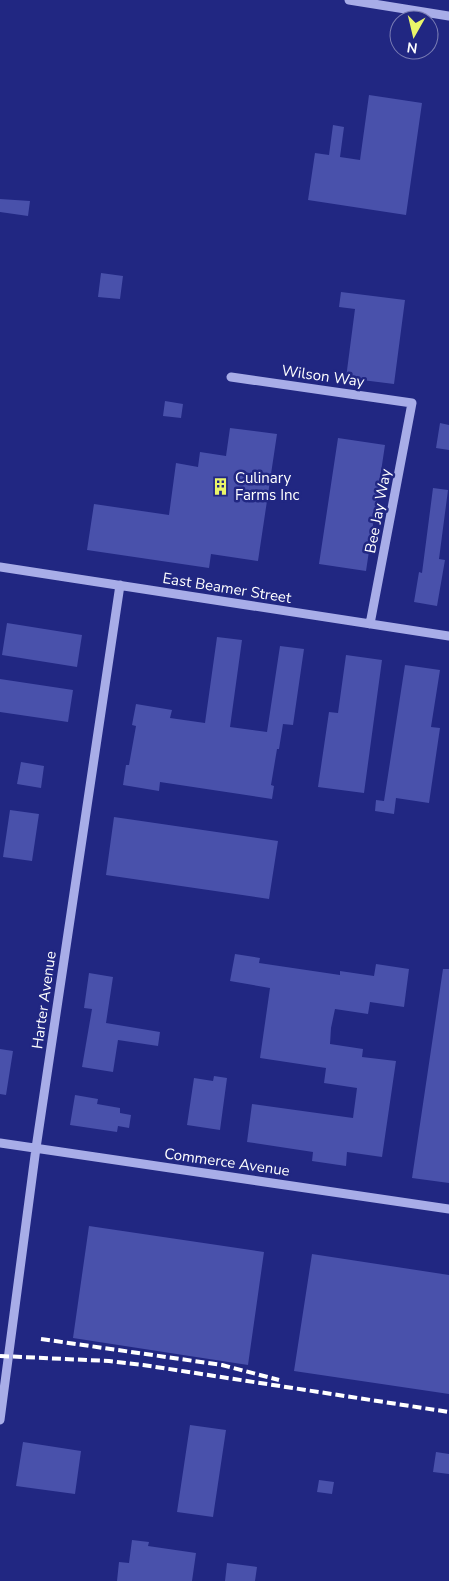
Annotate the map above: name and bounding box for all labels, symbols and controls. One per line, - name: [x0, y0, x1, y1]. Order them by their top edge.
- north arrow: [389, 10, 439, 60]
- text: N: [406, 37, 419, 58]
- street label: Wilson Way: [280, 360, 366, 392]
- street label: Bee Jay Way: [360, 467, 396, 555]
- place label: Culinary Farms Inc: [235, 468, 300, 505]
- building icon: Culinary Farms Inc: [211, 477, 231, 497]
- street label: East Beamer Street: [161, 568, 293, 608]
- street label: Harter Avenue: [27, 950, 61, 1050]
- street label: Commerce Avenue: [163, 1143, 291, 1181]

